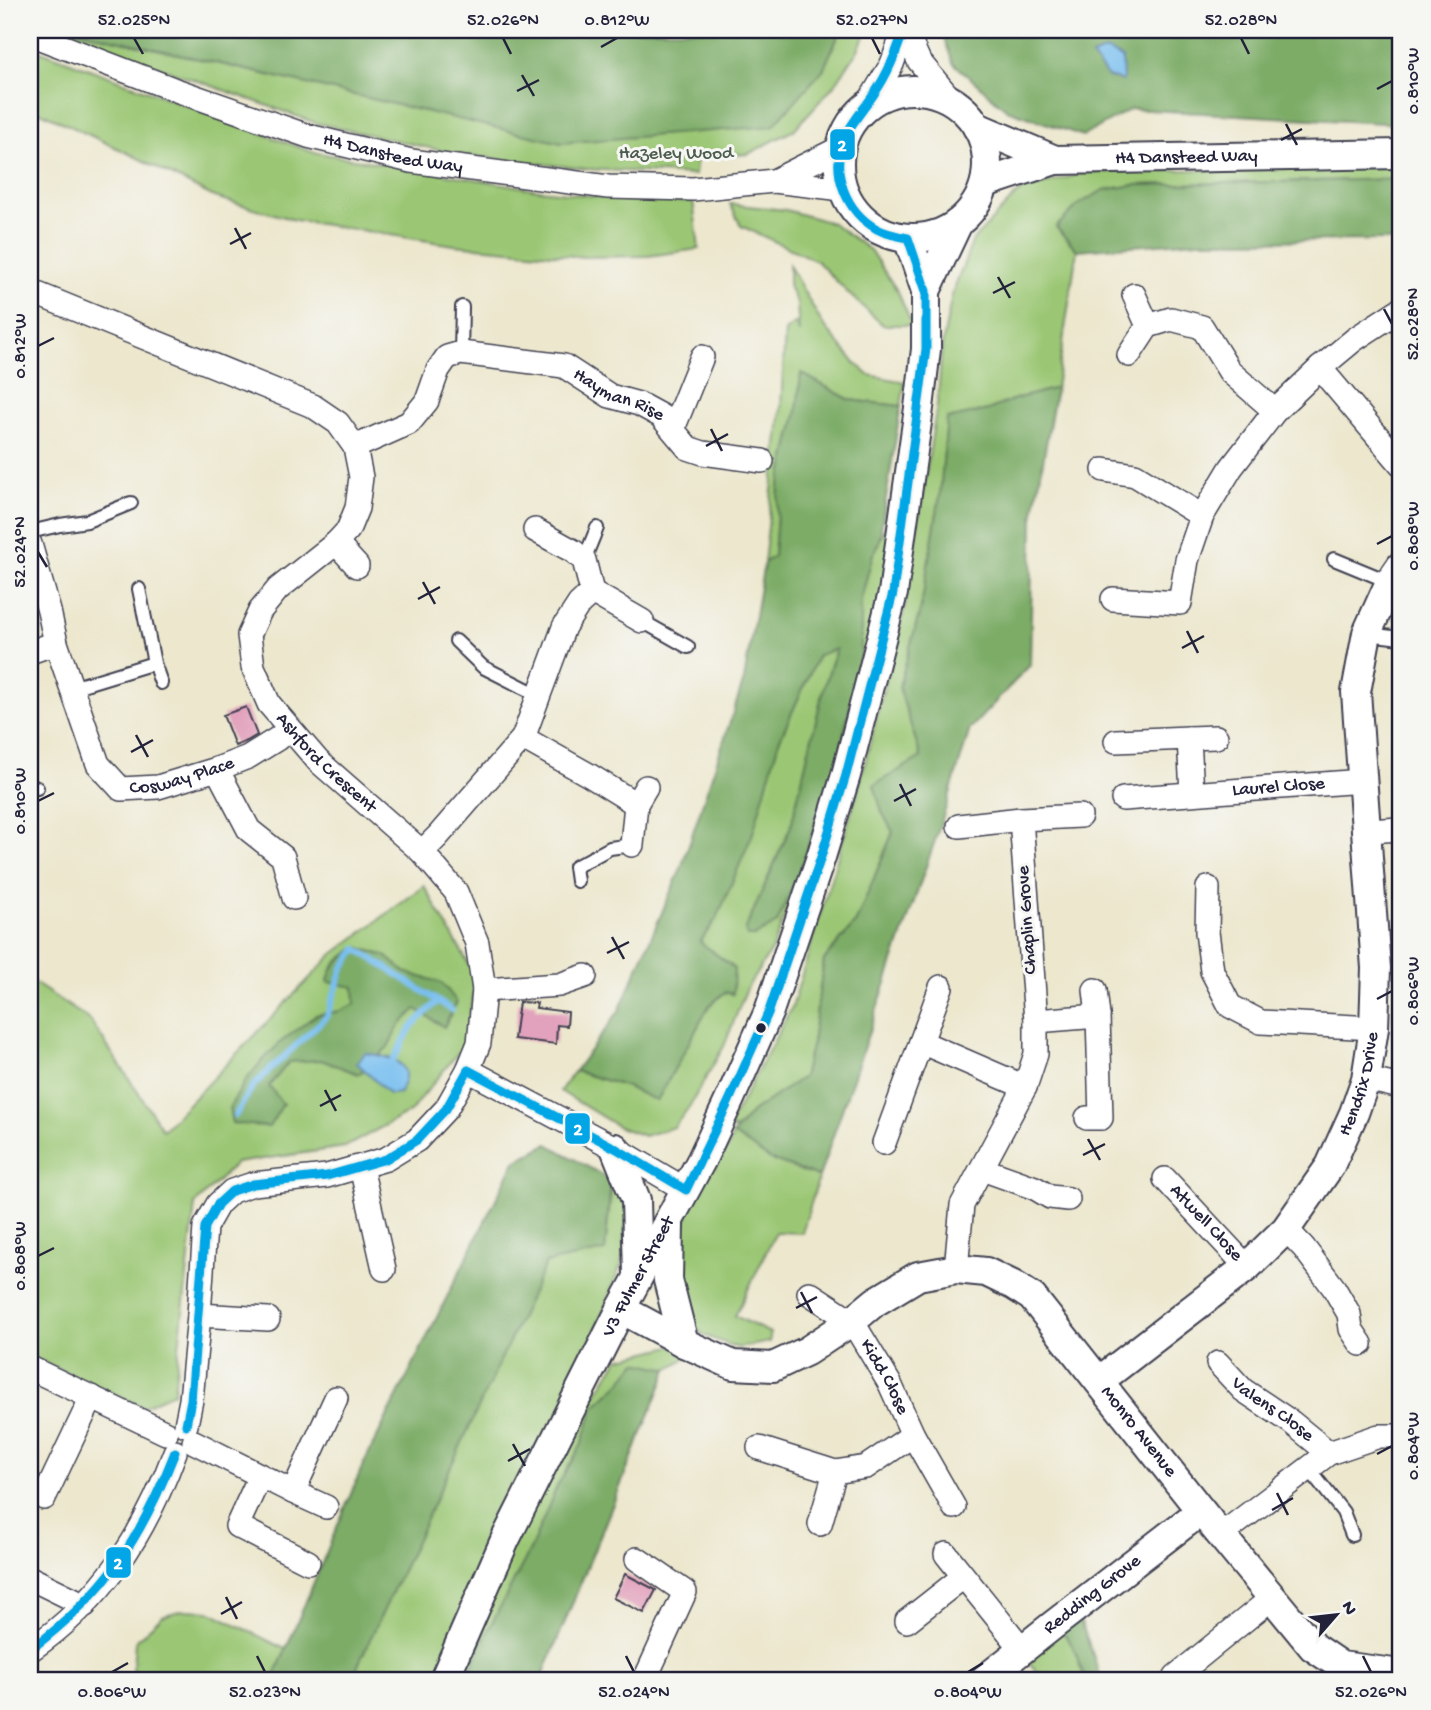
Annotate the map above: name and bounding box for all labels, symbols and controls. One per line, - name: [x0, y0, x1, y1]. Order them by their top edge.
- text: 52.025°N: [98, 11, 170, 32]
- text: 52.026°N: [467, 11, 539, 32]
- text: 0.812°W: [584, 11, 650, 32]
- text: 52.027°N: [836, 11, 908, 32]
- text: 52.028°N: [1205, 11, 1277, 32]
- text: 0.810°W: [1404, 48, 1425, 114]
- line badge: 2: [829, 128, 856, 161]
- street label: H4 Dansteed Way: [320, 129, 465, 179]
- text: 2: [837, 136, 847, 159]
- park label: Hazeley Wood: [619, 143, 735, 166]
- street label: H4 Dansteed Way: [1115, 145, 1258, 170]
- text: 52.028°N: [1404, 288, 1425, 360]
- text: 0.812°W: [11, 313, 32, 379]
- street label: Hayman Rise: [568, 363, 668, 427]
- text: 0.808°W: [1404, 501, 1425, 571]
- text: 52.024°N: [11, 516, 32, 588]
- street label: Ashford Crescent: [270, 708, 383, 820]
- street label: Cosway Place: [129, 752, 238, 800]
- text: 0.810°W: [11, 768, 32, 834]
- street label: Laurel Close: [1231, 772, 1326, 802]
- street label: Chaplin Grove: [1013, 865, 1043, 975]
- text: 0.806°W: [1404, 957, 1425, 1025]
- unlabelled marker: [754, 1021, 768, 1035]
- street label: Hendrix Drive: [1334, 1030, 1385, 1140]
- line badge: 2: [564, 1112, 591, 1145]
- text: 2: [573, 1120, 583, 1143]
- street label: Atwell Close: [1164, 1179, 1248, 1267]
- street label: V3 Fulmer Street: [597, 1211, 681, 1342]
- text: 0.808°W: [11, 1221, 32, 1291]
- street label: Kidd Close: [854, 1335, 914, 1418]
- street label: Valens Close: [1225, 1372, 1319, 1447]
- street label: Monro Avenue: [1095, 1381, 1182, 1482]
- text: 0.804°W: [1404, 1412, 1425, 1480]
- line badge: 2: [105, 1546, 132, 1579]
- street label: Redding Grove: [1039, 1550, 1146, 1640]
- text: 2: [113, 1554, 123, 1577]
- north arrow: [1302, 1580, 1372, 1650]
- text: N: [1335, 1598, 1361, 1620]
- text: 0.806°W: [78, 1683, 146, 1704]
- text: 52.023°N: [229, 1683, 301, 1704]
- text: 52.024°N: [598, 1683, 670, 1704]
- text: 0.804°W: [934, 1683, 1002, 1704]
- text: 52.026°N: [1335, 1683, 1407, 1704]

